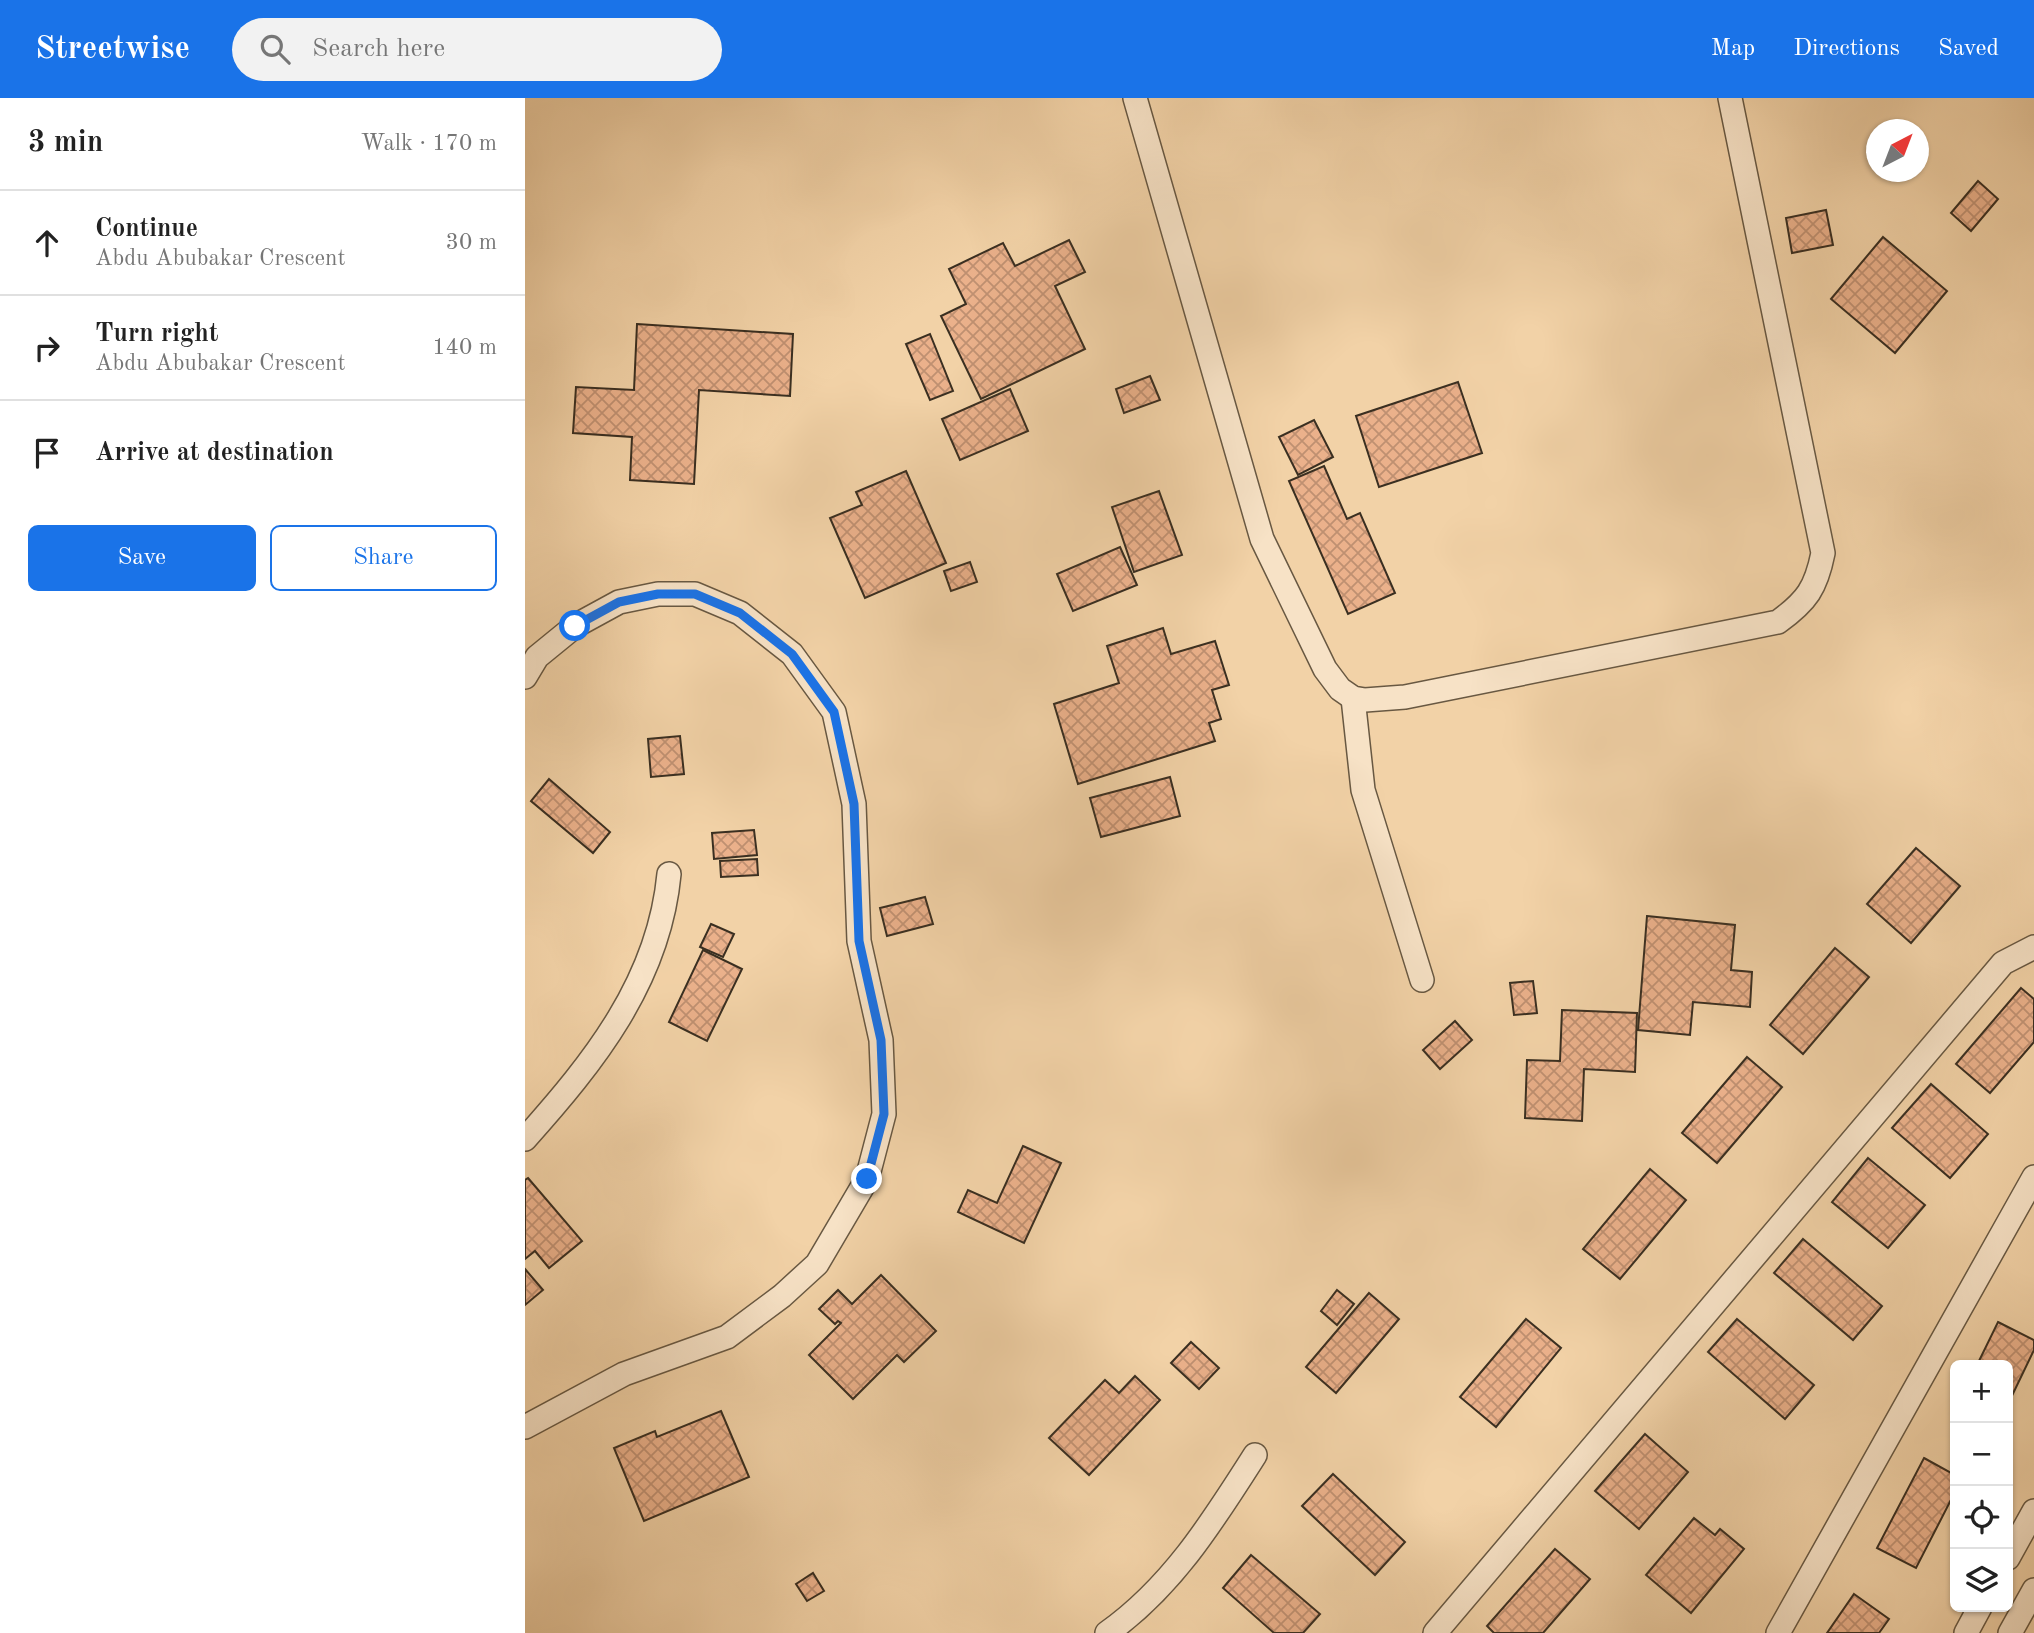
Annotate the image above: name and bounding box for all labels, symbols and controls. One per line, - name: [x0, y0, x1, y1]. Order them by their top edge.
- search box: [232, 18, 722, 81]
- icon: search: [256, 30, 294, 68]
- text: Streetwise: [35, 33, 190, 66]
- text: Search here: [312, 36, 445, 62]
- text: Map: [1711, 37, 1755, 61]
- text: Directions: [1793, 37, 1900, 61]
- text: Saved: [1938, 37, 1999, 61]
- north arrow: [1866, 119, 1929, 182]
- text: 3 min: [28, 128, 103, 158]
- text: Walk · 170 m: [361, 132, 497, 155]
- text: Continue: [95, 216, 198, 242]
- icon: ahead: [28, 224, 66, 262]
- text: 30 m: [446, 231, 497, 254]
- text: Abdu Abubakar Crescent: [95, 247, 346, 270]
- text: Turn right: [95, 321, 218, 347]
- icon: right: [28, 329, 66, 367]
- text: 140 m: [432, 336, 497, 359]
- text: Abdu Abubakar Crescent: [95, 352, 346, 375]
- icon: arrive: [28, 434, 66, 472]
- text: Arrive at destination: [95, 440, 334, 466]
- button: Save: [28, 525, 256, 591]
- button: Share: [270, 525, 497, 591]
- route start: [559, 610, 590, 641]
- route end: [851, 1163, 882, 1194]
- map controls: [1950, 1360, 2013, 1612]
- button: +: [1950, 1360, 2013, 1423]
- button: −: [1950, 1423, 2013, 1486]
- button: locate: [1950, 1486, 2013, 1549]
- button: layers: [1950, 1549, 2013, 1612]

